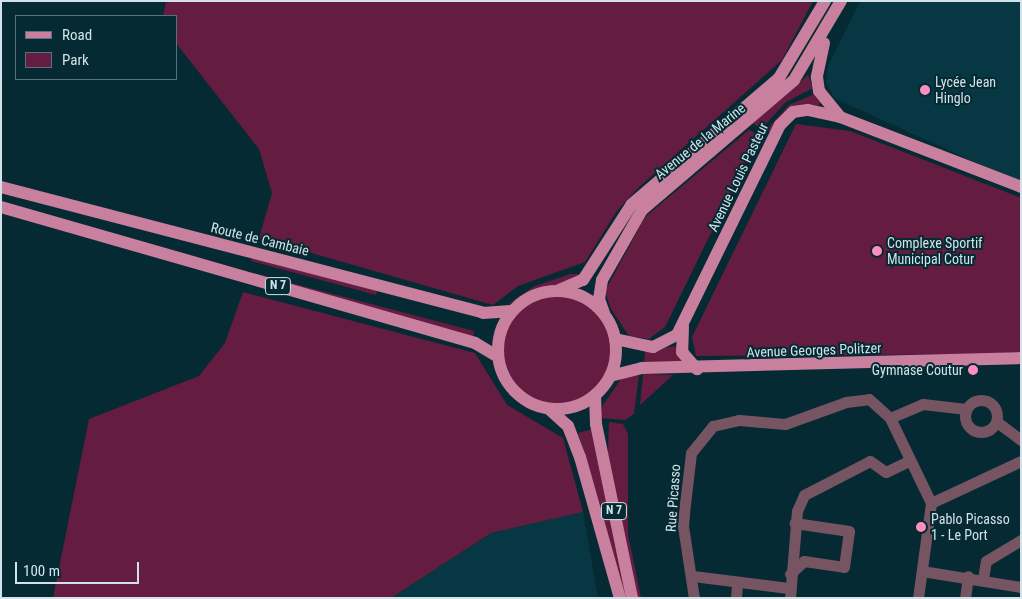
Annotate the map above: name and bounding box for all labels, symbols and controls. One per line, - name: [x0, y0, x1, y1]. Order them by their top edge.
- legend: [15, 15, 178, 80]
- text: Road: [62, 26, 92, 44]
- text: Park: [62, 51, 89, 69]
- place label: Lycée Jean Hinglo: [935, 74, 996, 106]
- marker: Lycée Jean Hinglo: [919, 84, 931, 96]
- street label: Avenue de la Marine: [651, 99, 749, 183]
- street label: Avenue Louis Pasteur: [704, 120, 772, 234]
- street label: Route de Cambaie: [209, 219, 311, 259]
- place label: Complexe Sportif Municipal Cotur: [887, 235, 983, 268]
- marker: Complexe Sportif Municipal Cotur: [871, 245, 883, 257]
- road number: N 7: [264, 276, 292, 296]
- street label: Avenue Georges Politzer: [746, 339, 882, 361]
- place label: Gymnase Coutur: [872, 362, 963, 378]
- marker: Gymnase Coutur: [967, 364, 979, 376]
- street label: Rue Picasso: [662, 464, 684, 532]
- road number: N 7: [600, 502, 628, 520]
- place label: Pablo Picasso 1 - Le Port: [931, 511, 1010, 544]
- marker: Pablo Picasso 1 - Le Port: [915, 521, 927, 533]
- scale bar: [18, 552, 141, 584]
- text: 100 m: [23, 562, 60, 580]

